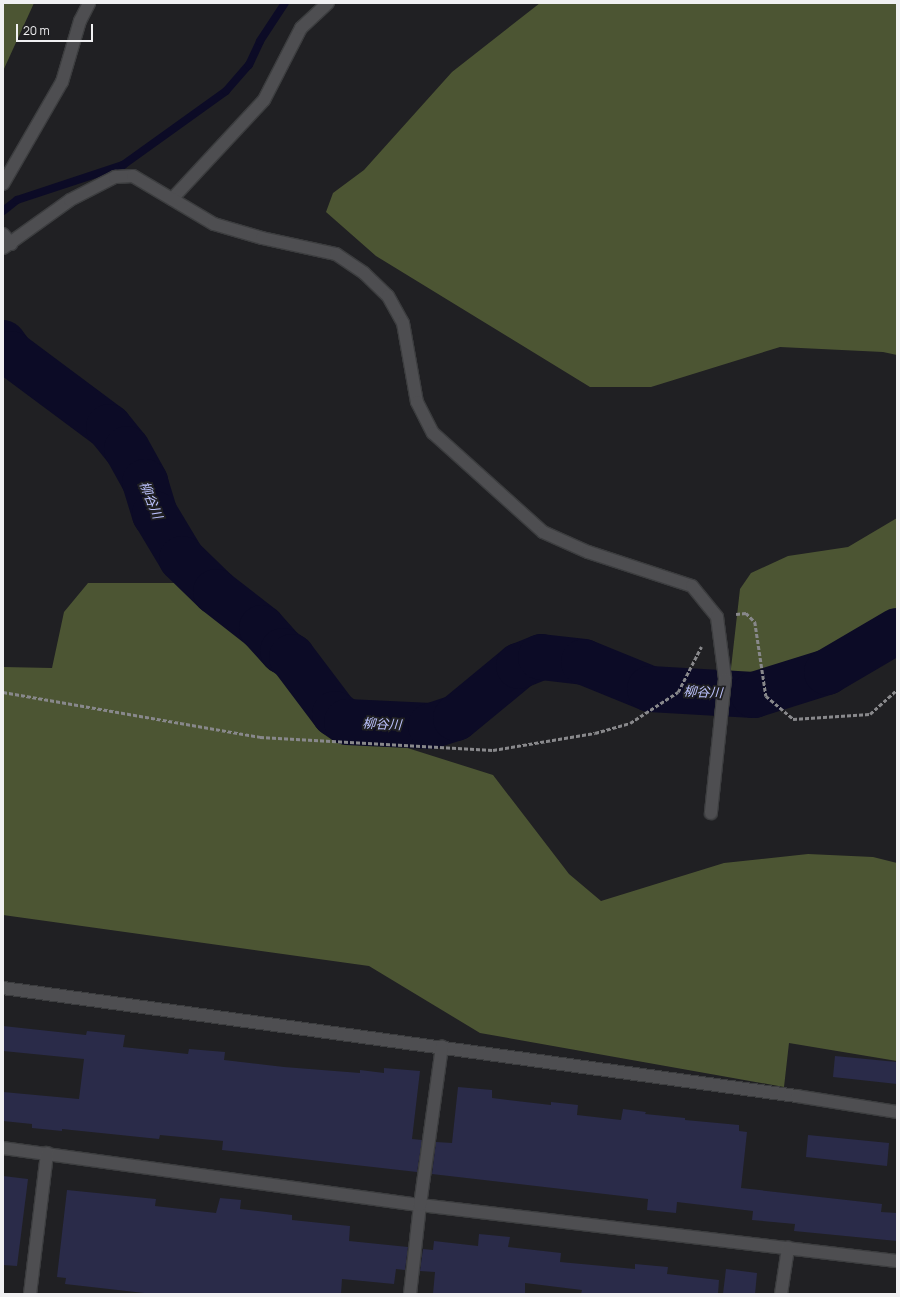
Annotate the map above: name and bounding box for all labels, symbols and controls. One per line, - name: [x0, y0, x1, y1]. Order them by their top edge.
- scale bar: [18, 16, 95, 42]
- text: 20 m: [23, 22, 50, 39]
- water label: 柳谷川: [136, 479, 166, 521]
- water label: 柳谷川: [683, 683, 723, 701]
- water label: 柳谷川: [362, 715, 402, 733]

